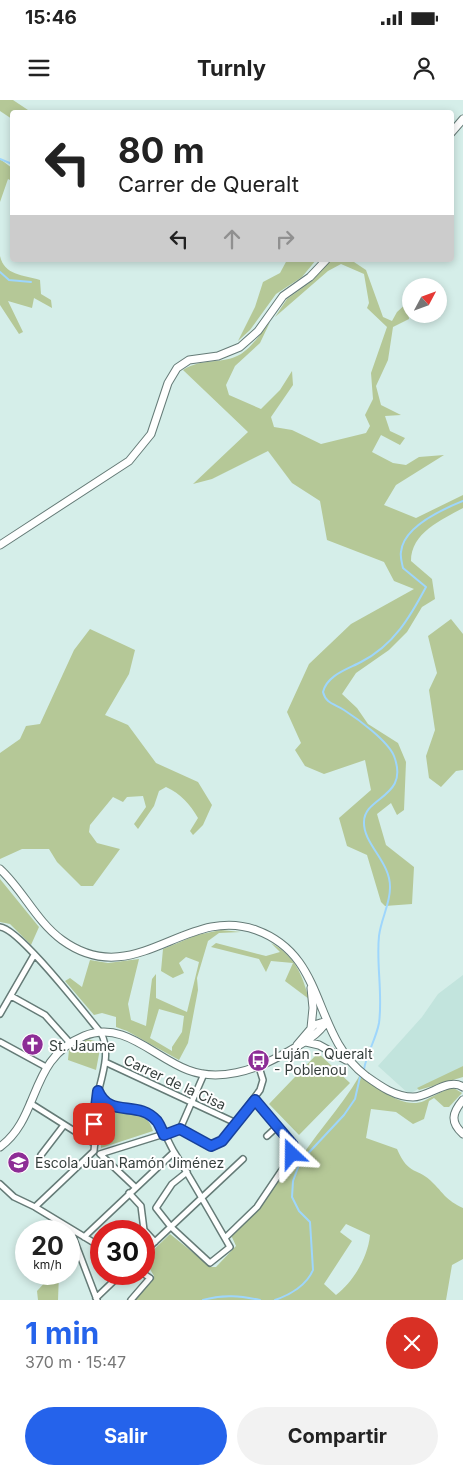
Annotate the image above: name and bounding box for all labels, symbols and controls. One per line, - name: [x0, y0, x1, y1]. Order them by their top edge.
- text: 15:46: [25, 6, 77, 29]
- icon: menu: [25, 54, 53, 82]
- icon: person: [410, 54, 438, 82]
- text: Turnly: [197, 55, 266, 81]
- text: 80 m: [118, 129, 205, 171]
- icon: left: [35, 130, 100, 195]
- text: Carrer de Queralt: [118, 171, 299, 197]
- icon: left: [165, 225, 193, 253]
- icon: ahead: [218, 225, 246, 253]
- icon: right: [271, 225, 299, 253]
- north arrow: [402, 278, 448, 322]
- map controls: [402, 278, 447, 323]
- church icon: St. Jaume: [21, 1033, 45, 1057]
- place label: St. Jaume: [49, 1037, 115, 1054]
- place label: Luján - Queralt - Poblenou: [274, 1045, 373, 1078]
- bus stop icon: Luján - Queralt - Poblenou: [246, 1049, 270, 1073]
- street label: Carrer de la Cisa: [121, 1051, 229, 1113]
- pin: [73, 1103, 115, 1145]
- icon: arrive: [80, 1110, 108, 1138]
- position arrow: [265, 1127, 317, 1179]
- school or university icon: Escola Juan Ramón Jiménez: [7, 1150, 31, 1174]
- place label: Escola Juan Ramón Jiménez: [35, 1154, 224, 1171]
- speed limit sign: 30: [90, 1220, 155, 1285]
- text: 20: [31, 1231, 64, 1261]
- text: km/h: [33, 1257, 62, 1272]
- text: 1 min: [25, 1315, 99, 1351]
- button: close: [386, 1317, 438, 1369]
- text: 370 m · 15:47: [25, 1352, 126, 1372]
- button: Salir: [25, 1407, 227, 1465]
- button: Compartir: [237, 1407, 438, 1465]

